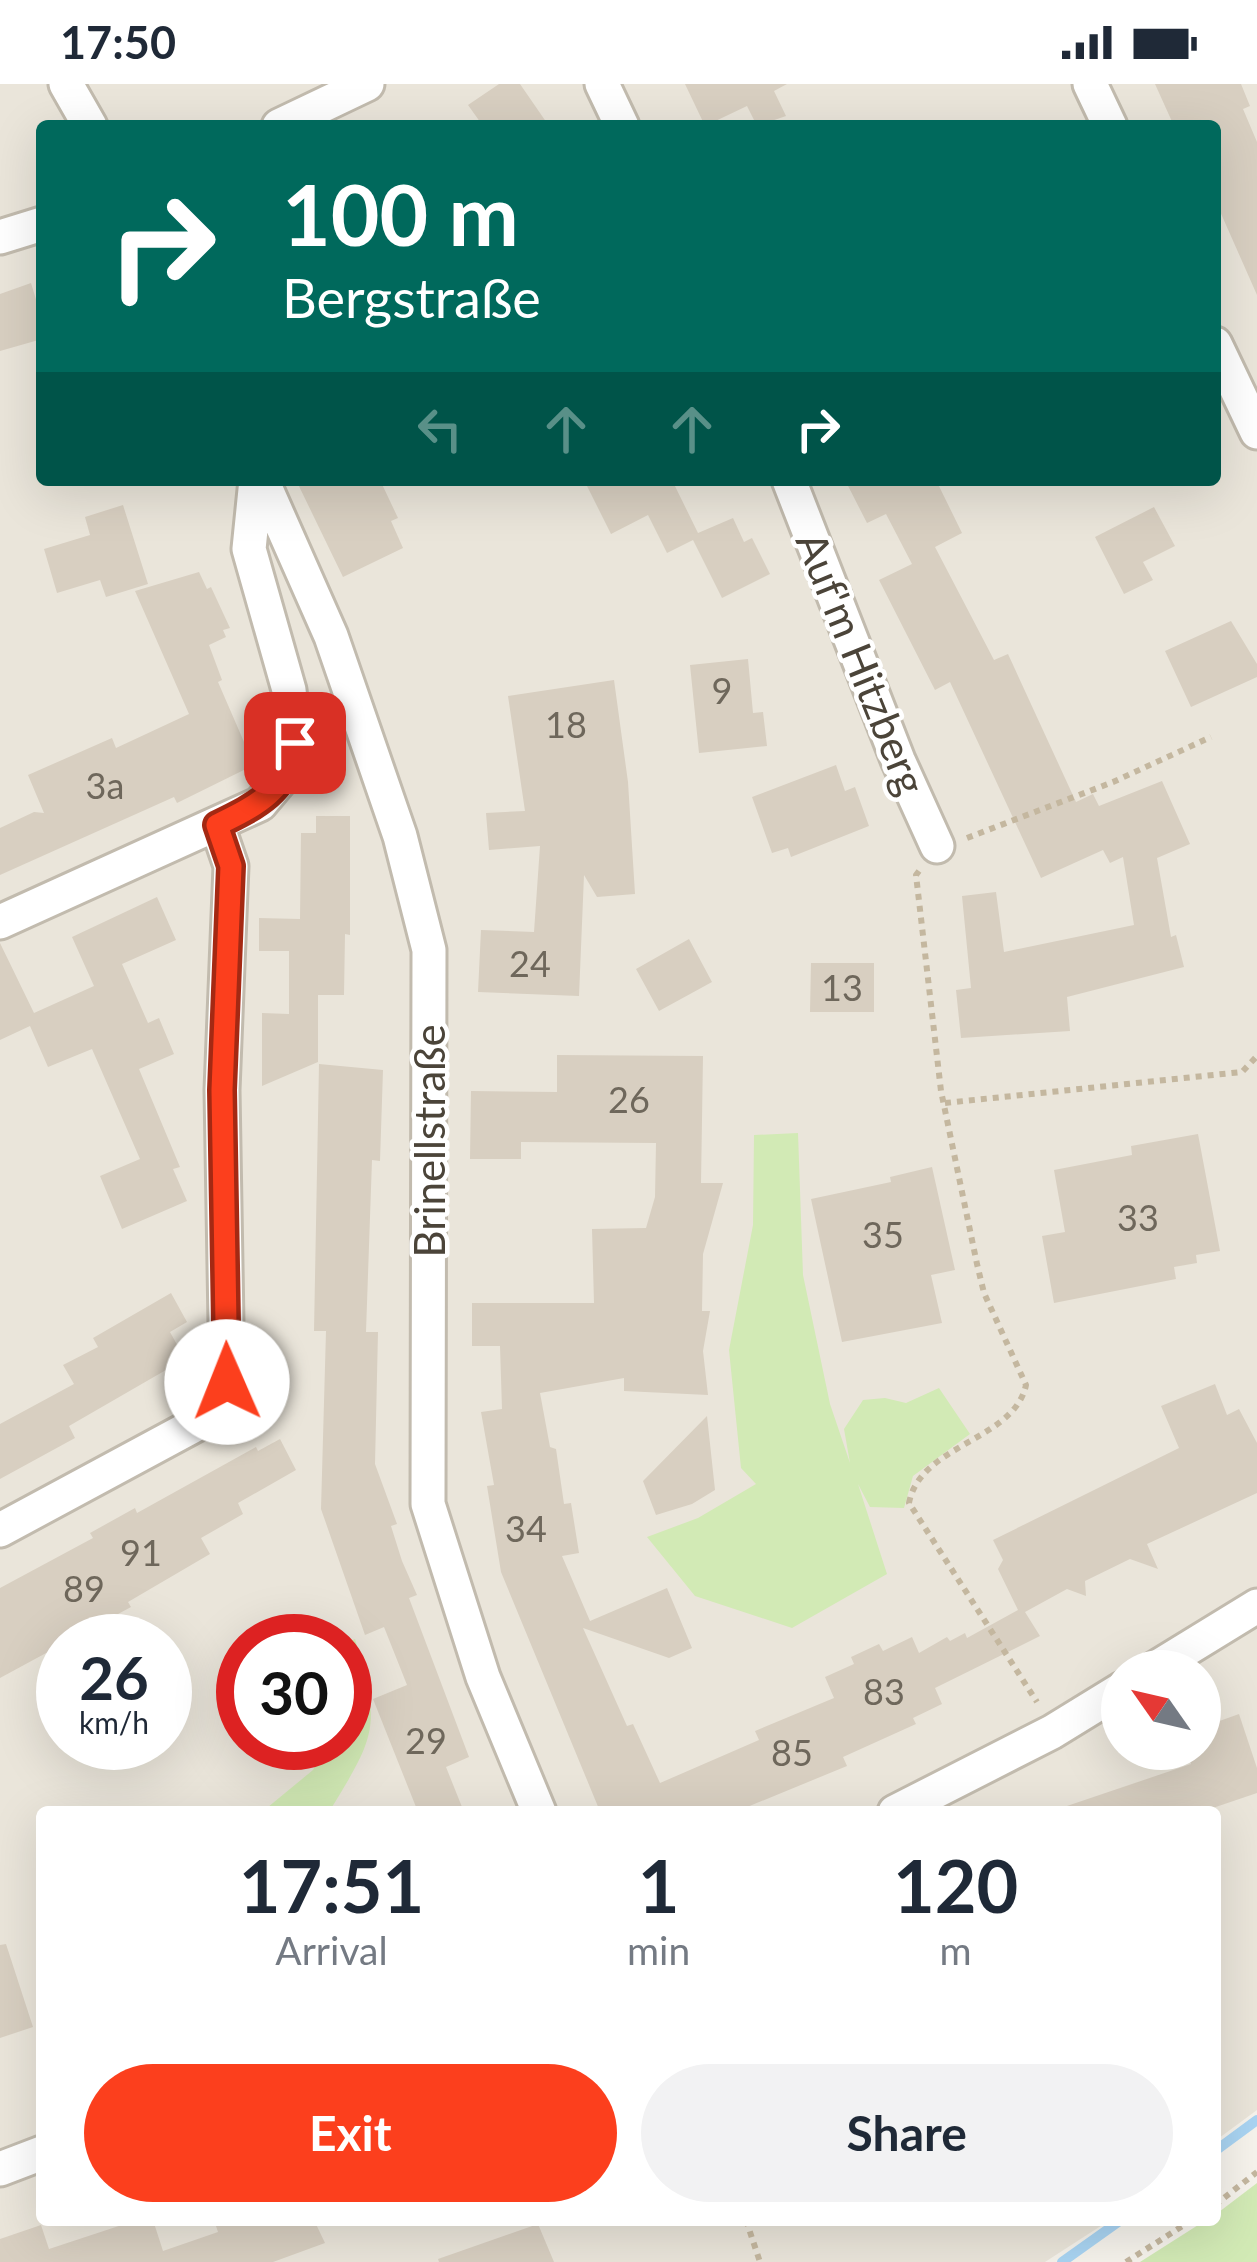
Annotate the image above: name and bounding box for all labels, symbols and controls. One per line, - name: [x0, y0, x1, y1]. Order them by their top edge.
- text: 17:50: [60, 15, 176, 69]
- text: 100 m: [282, 163, 519, 264]
- icon: right: [84, 168, 240, 324]
- text: Bergstraße: [282, 265, 541, 330]
- icon: left: [407, 396, 473, 462]
- icon: ahead: [533, 396, 599, 462]
- icon: ahead: [659, 396, 725, 462]
- icon: right: [785, 396, 851, 462]
- street label: Auf'm Hitzberg: [787, 525, 937, 801]
- house number: 9: [712, 668, 732, 712]
- pin: [244, 692, 346, 794]
- house number: 18: [545, 702, 587, 746]
- icon: arrive: [262, 710, 328, 776]
- house number: 3a: [86, 763, 124, 807]
- house number: 24: [509, 941, 551, 985]
- house number: 13: [821, 965, 863, 1009]
- street label: Brinellstraße: [404, 1024, 454, 1258]
- house number: 26: [608, 1077, 650, 1121]
- house number: 33: [1117, 1195, 1159, 1239]
- house number: 35: [862, 1212, 904, 1256]
- position arrow: [164, 1319, 290, 1445]
- house number: 34: [505, 1506, 547, 1550]
- house number: 91: [120, 1530, 162, 1574]
- house number: 89: [63, 1566, 105, 1610]
- speed limit sign: 30: [216, 1614, 372, 1770]
- text: 26: [79, 1641, 149, 1713]
- north arrow: [1101, 1650, 1221, 1770]
- map controls: [1101, 1650, 1221, 1770]
- house number: 83: [863, 1669, 905, 1713]
- text: km/h: [79, 1704, 149, 1740]
- house number: 29: [405, 1718, 447, 1762]
- house number: 85: [771, 1730, 813, 1774]
- text: 17:51: [239, 1842, 424, 1928]
- text: 1: [638, 1842, 680, 1928]
- text: 120: [893, 1842, 1018, 1928]
- text: Arrival: [275, 1927, 388, 1973]
- text: min: [627, 1927, 690, 1973]
- text: m: [940, 1927, 972, 1973]
- button: Exit: [84, 2064, 617, 2202]
- button: Share: [641, 2064, 1173, 2202]

